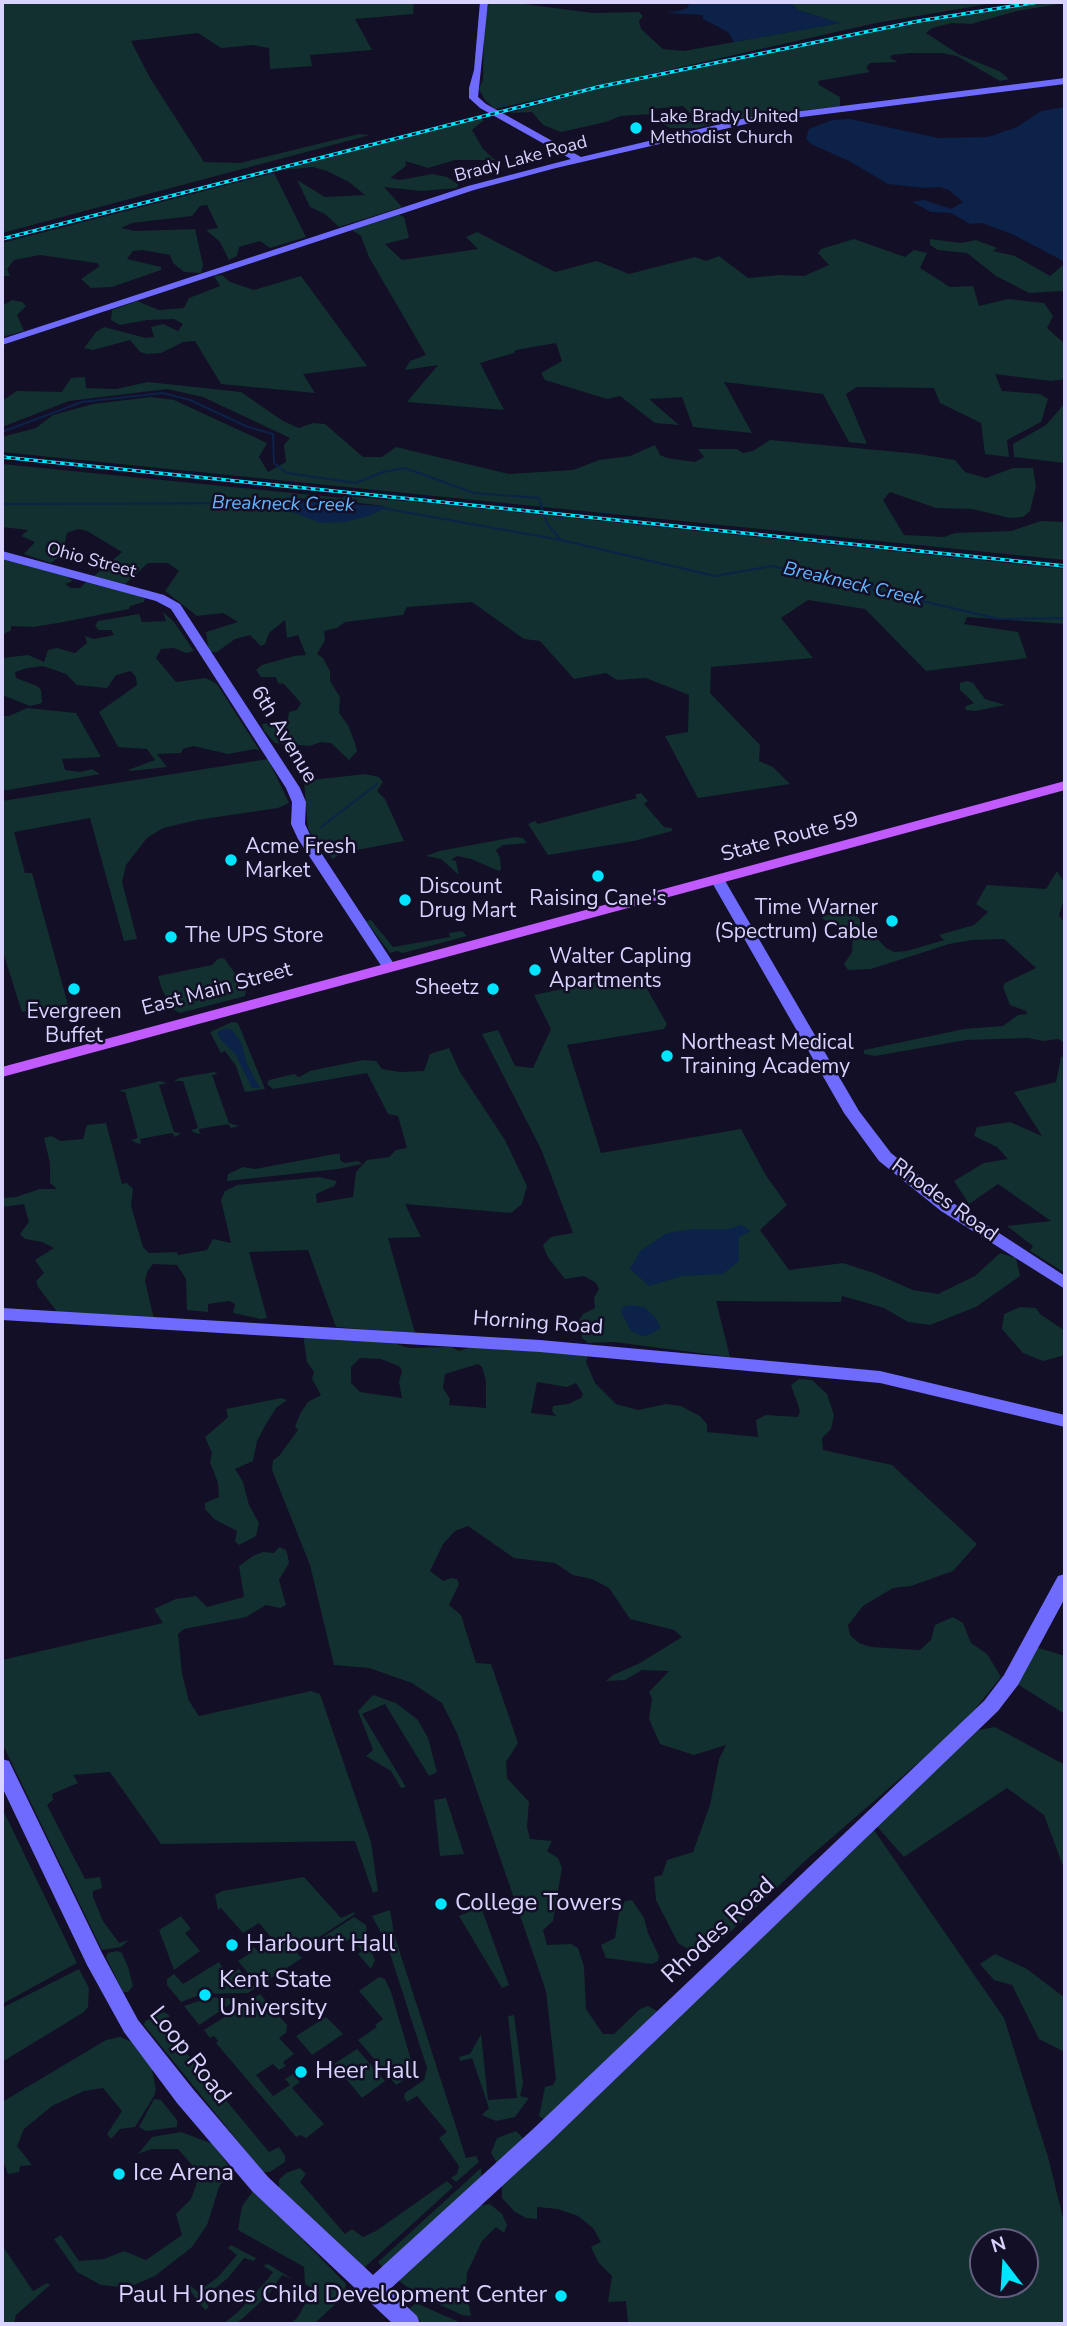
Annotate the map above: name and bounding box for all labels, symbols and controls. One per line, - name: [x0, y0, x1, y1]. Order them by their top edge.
- place label: Lake Brady United Methodist Church: [650, 107, 799, 150]
- marker: Lake Brady United Methodist Church: [628, 120, 644, 136]
- street label: Brady Lake Road: [452, 132, 590, 188]
- water label: Breakneck Creek: [212, 492, 354, 518]
- street label: Ohio Street: [44, 539, 138, 583]
- water label: Breakneck Creek: [781, 558, 925, 612]
- street label: 6th Avenue: [244, 682, 322, 788]
- street label: State Route 59: [718, 808, 862, 868]
- place label: Acme Fresh Market: [245, 835, 356, 885]
- marker: Acme Fresh Market: [223, 852, 239, 868]
- marker: Raising Cane's: [590, 868, 606, 884]
- place label: Discount Drug Mart: [419, 875, 516, 925]
- place label: Raising Cane's: [529, 887, 667, 913]
- marker: Discount Drug Mart: [397, 892, 413, 908]
- place label: Time Warner (Spectrum) Cable: [714, 896, 878, 946]
- marker: Time Warner (Spectrum) Cable: [884, 913, 900, 929]
- place label: The UPS Store: [185, 924, 323, 950]
- marker: The UPS Store: [163, 929, 179, 945]
- place label: Walter Capling Apartments: [549, 945, 692, 995]
- street label: East Main Street: [139, 958, 295, 1022]
- marker: Walter Capling Apartments: [527, 962, 543, 978]
- place label: Sheetz: [415, 976, 479, 1002]
- marker: Evergreen Buffet: [66, 981, 82, 997]
- marker: Sheetz: [485, 981, 501, 997]
- place label: Evergreen Buffet: [26, 1000, 122, 1050]
- place label: Northeast Medical Training Academy: [681, 1031, 854, 1081]
- marker: Northeast Medical Training Academy: [659, 1048, 675, 1064]
- street label: Rhodes Road: [886, 1154, 1002, 1248]
- street label: Horning Road: [472, 1307, 604, 1341]
- street label: Rhodes Road: [657, 1872, 781, 1990]
- place label: College Towers: [455, 1890, 622, 1918]
- marker: College Towers: [433, 1896, 449, 1912]
- place label: Harbourt Hall: [246, 1931, 395, 1959]
- marker: Harbourt Hall: [224, 1937, 240, 1953]
- place label: Kent State University: [219, 1967, 332, 2023]
- marker: Kent State University: [197, 1987, 213, 2003]
- street label: Loop Road: [142, 2002, 236, 2110]
- place label: Heer Hall: [315, 2058, 419, 2086]
- marker: Heer Hall: [293, 2064, 309, 2080]
- place label: Ice Arena: [133, 2160, 234, 2188]
- marker: Ice Arena: [111, 2166, 127, 2182]
- north arrow: [969, 2228, 1039, 2298]
- text: N: [988, 2230, 1009, 2259]
- place label: Paul H Jones Child Development Center: [118, 2282, 547, 2310]
- marker: Paul H Jones Child Development Center: [553, 2288, 569, 2304]

